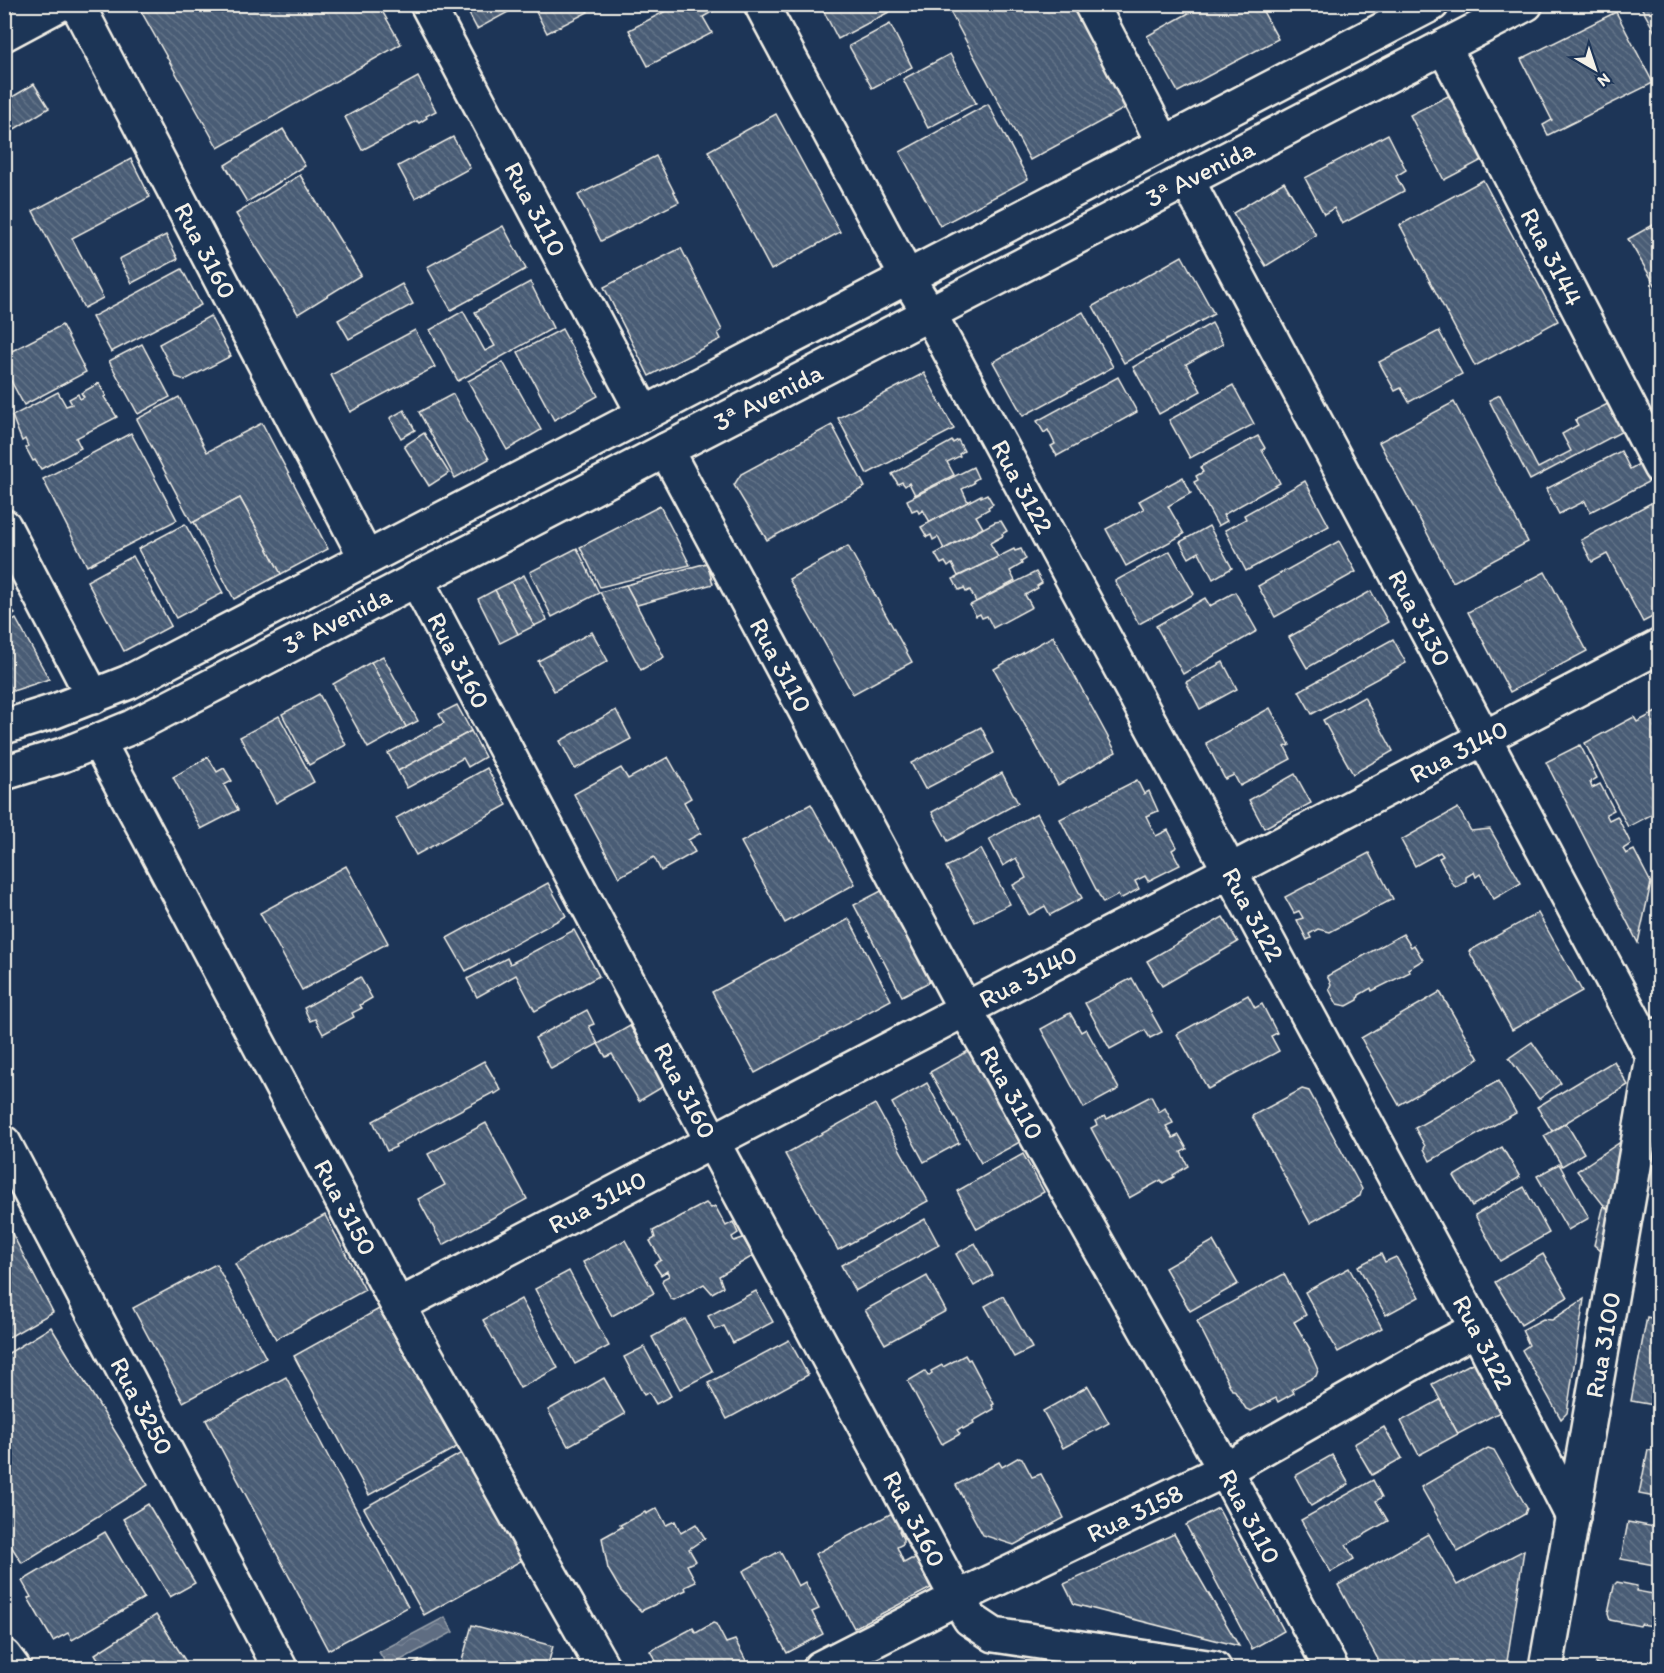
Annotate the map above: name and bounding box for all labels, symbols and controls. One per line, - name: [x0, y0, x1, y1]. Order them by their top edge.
- north arrow: [1565, 39, 1625, 99]
- text: N: [1594, 69, 1614, 91]
- street label: 3ª Avenida: [1140, 132, 1260, 214]
- street label: Rua 3110: [497, 156, 574, 262]
- street label: Rua 3160: [167, 197, 244, 304]
- street label: Rua 3144: [1513, 202, 1591, 312]
- street label: 3ª Avenida: [708, 356, 828, 438]
- street label: Rua 3122: [984, 434, 1061, 540]
- street label: Rua 3130: [1381, 564, 1459, 672]
- street label: 3ª Avenida: [277, 579, 397, 661]
- street label: Rua 3160: [420, 607, 497, 714]
- street label: Rua 3110: [743, 612, 820, 718]
- street label: Rua 3140: [1404, 712, 1513, 790]
- street label: Rua 3122: [1215, 862, 1292, 967]
- street label: Rua 3140: [973, 938, 1083, 1015]
- street label: Rua 3160: [647, 1037, 724, 1144]
- street label: Rua 3110: [973, 1040, 1051, 1145]
- street label: Rua 3150: [307, 1154, 384, 1261]
- street label: Rua 3140: [543, 1163, 652, 1241]
- street label: Rua 3122: [1446, 1289, 1521, 1395]
- street label: Rua 3100: [1578, 1289, 1628, 1400]
- street label: Rua 3250: [103, 1351, 181, 1460]
- street label: Rua 3110: [1211, 1464, 1288, 1570]
- street label: Rua 3160: [876, 1465, 953, 1573]
- street label: Rua 3158: [1082, 1476, 1188, 1550]

